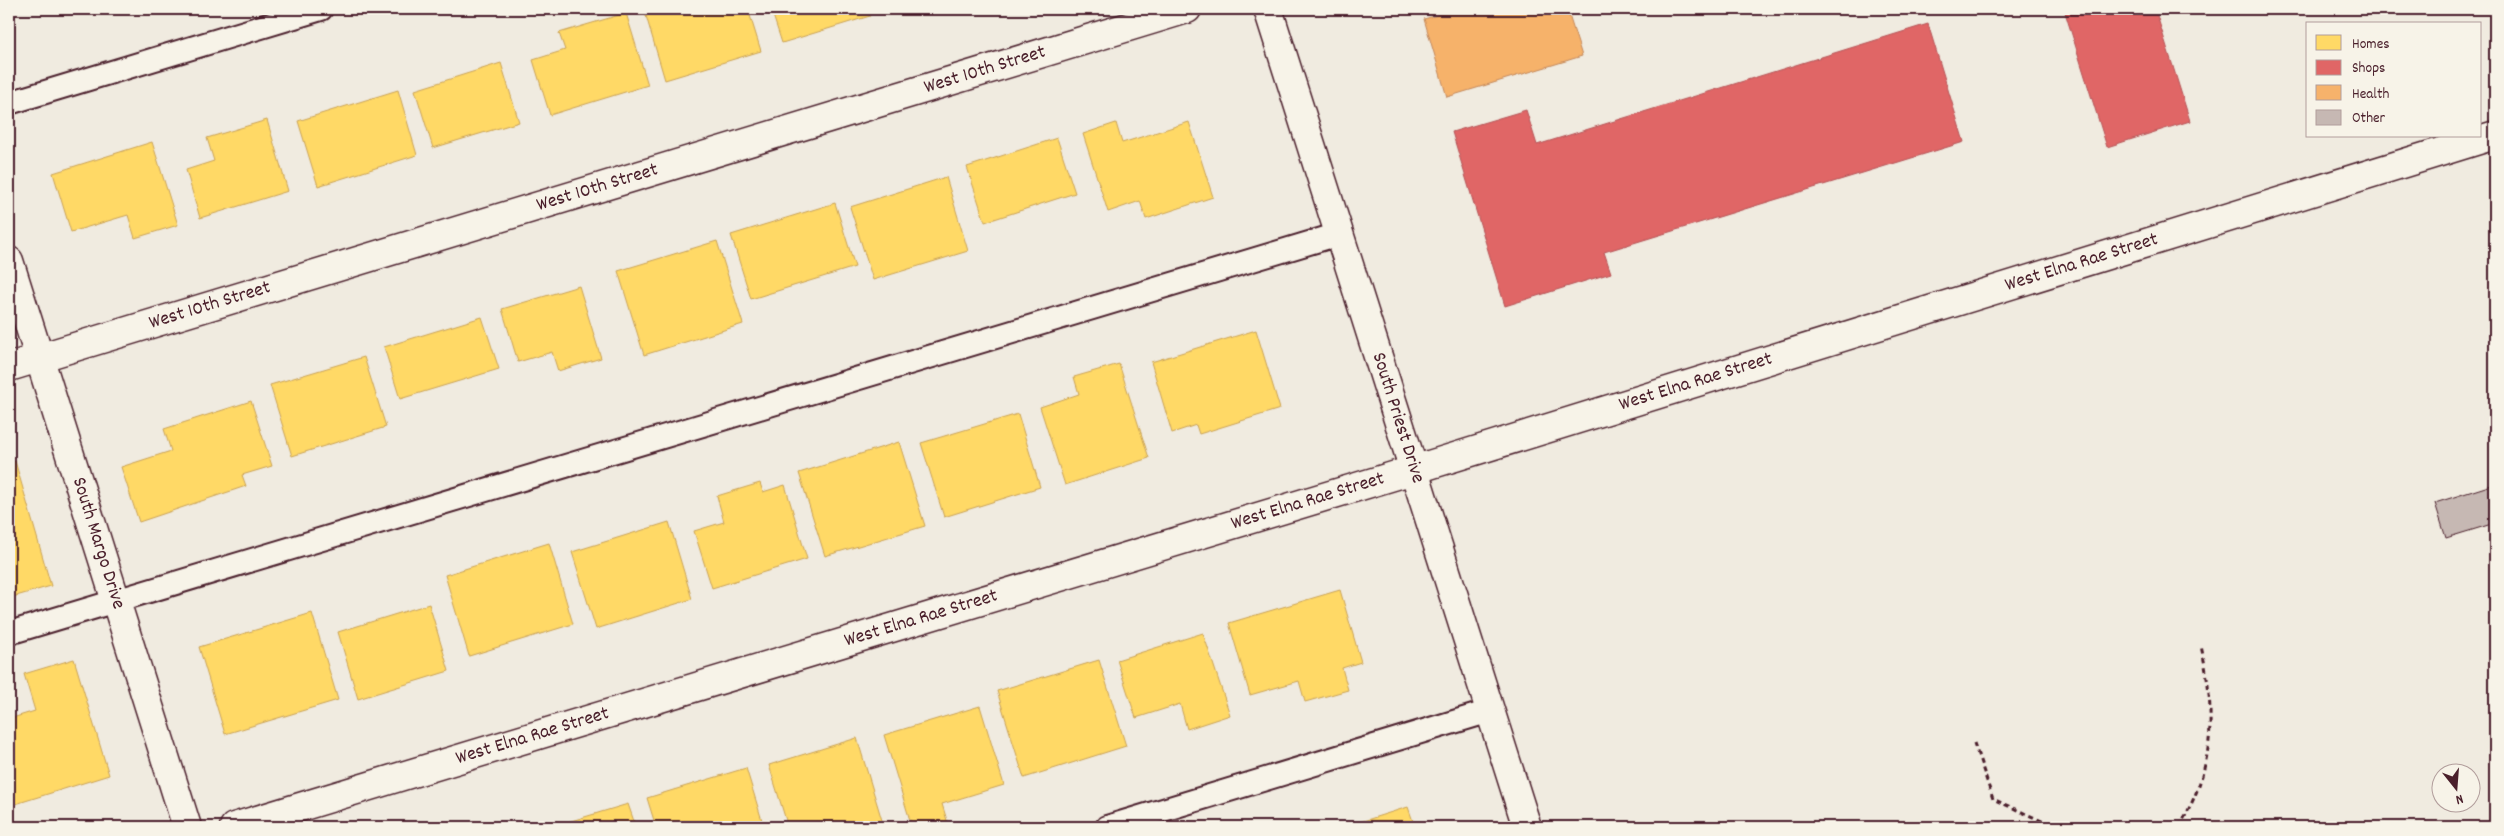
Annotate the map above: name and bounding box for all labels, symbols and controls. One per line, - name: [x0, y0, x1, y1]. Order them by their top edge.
- legend: [2306, 22, 2482, 138]
- text: Homes: [2352, 34, 2390, 56]
- street label: West 10th Street: [921, 39, 1049, 102]
- text: Shops: [2352, 58, 2385, 80]
- text: Health: [2352, 84, 2389, 106]
- text: Other: [2352, 108, 2386, 130]
- street label: West 10th Street: [533, 156, 662, 220]
- street label: West Elna Rae Street: [2002, 226, 2162, 300]
- street label: West 10th Street: [146, 274, 274, 338]
- street label: West Elna Rae Street: [1616, 346, 1776, 419]
- street label: South Priest Drive: [1364, 349, 1431, 487]
- street label: West Elna Rae Street: [1228, 465, 1388, 538]
- street label: South Margo Drive: [64, 474, 132, 613]
- street label: West Elna Rae Street: [841, 582, 1001, 655]
- street label: West Elna Rae Street: [452, 700, 613, 773]
- north arrow: [2432, 764, 2482, 814]
- text: N: [2453, 788, 2465, 809]

